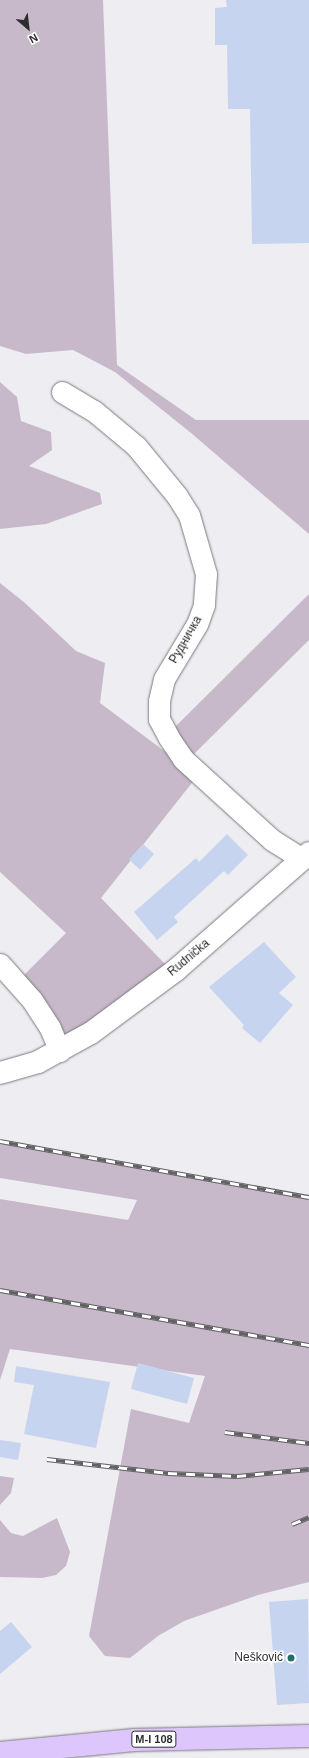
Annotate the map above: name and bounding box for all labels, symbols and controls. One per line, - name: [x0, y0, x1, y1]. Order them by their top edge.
- north arrow: [8, 8, 48, 48]
- text: N: [27, 31, 40, 46]
- street label: Рудничка: [167, 614, 205, 666]
- street label: Rudnička: [165, 936, 213, 980]
- place label: Nešković: [234, 1651, 283, 1665]
- marker: Nešković: [286, 1653, 296, 1663]
- road number: M-I 108: [131, 1730, 177, 1748]

